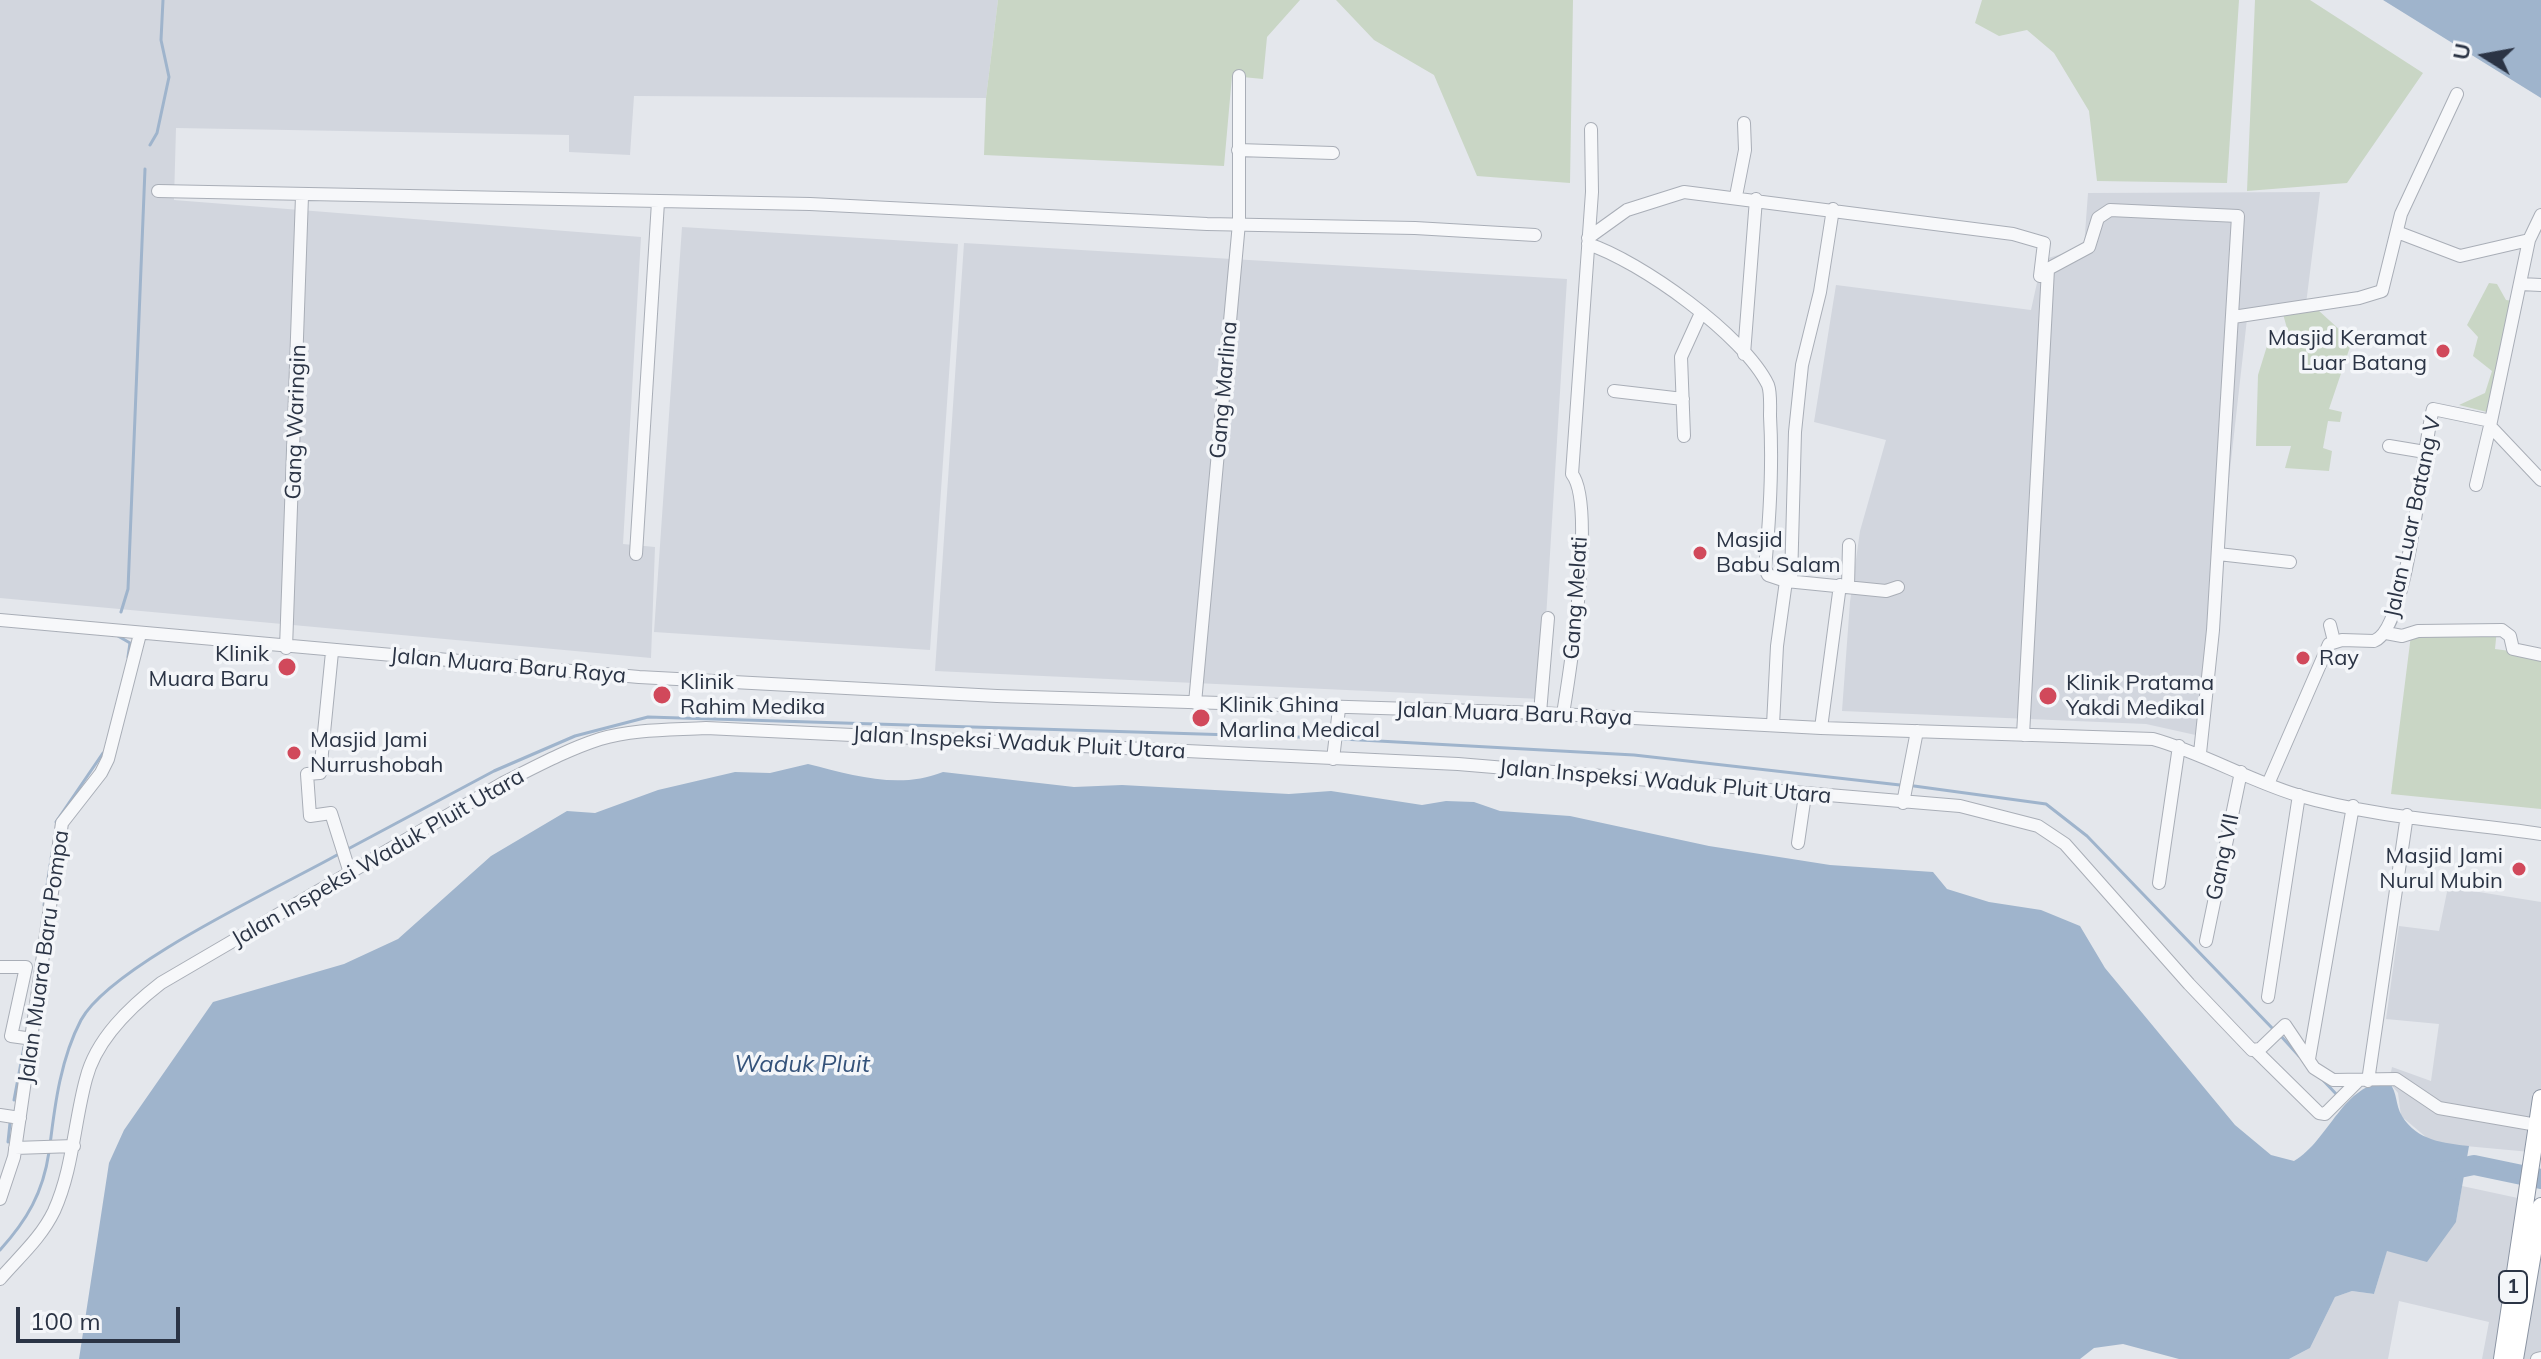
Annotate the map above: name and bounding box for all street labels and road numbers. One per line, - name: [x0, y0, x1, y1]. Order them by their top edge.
- street label: Gang Marlina: [1205, 320, 1243, 460]
- street label: Gang Waringin: [280, 344, 312, 500]
- street label: Jalan Luar Batang V: [2379, 414, 2447, 620]
- street label: Gang Melati: [1559, 536, 1593, 660]
- street label: Jalan Muara Baru Raya: [389, 643, 627, 689]
- street label: Jalan Muara Baru Raya: [1395, 697, 1633, 731]
- street label: Jalan Inspeksi Waduk Pluit Utara: [852, 721, 1186, 765]
- street label: Jalan Inspeksi Waduk Pluit Utara: [1498, 754, 1832, 810]
- street label: Jalan Inspeksi Waduk Pluit Utara: [227, 763, 529, 953]
- street label: Gang VII: [2201, 811, 2245, 903]
- street label: Jalan Muara Baru Pompa: [13, 829, 75, 1085]
- road number: 1: [2499, 1271, 2527, 1303]

